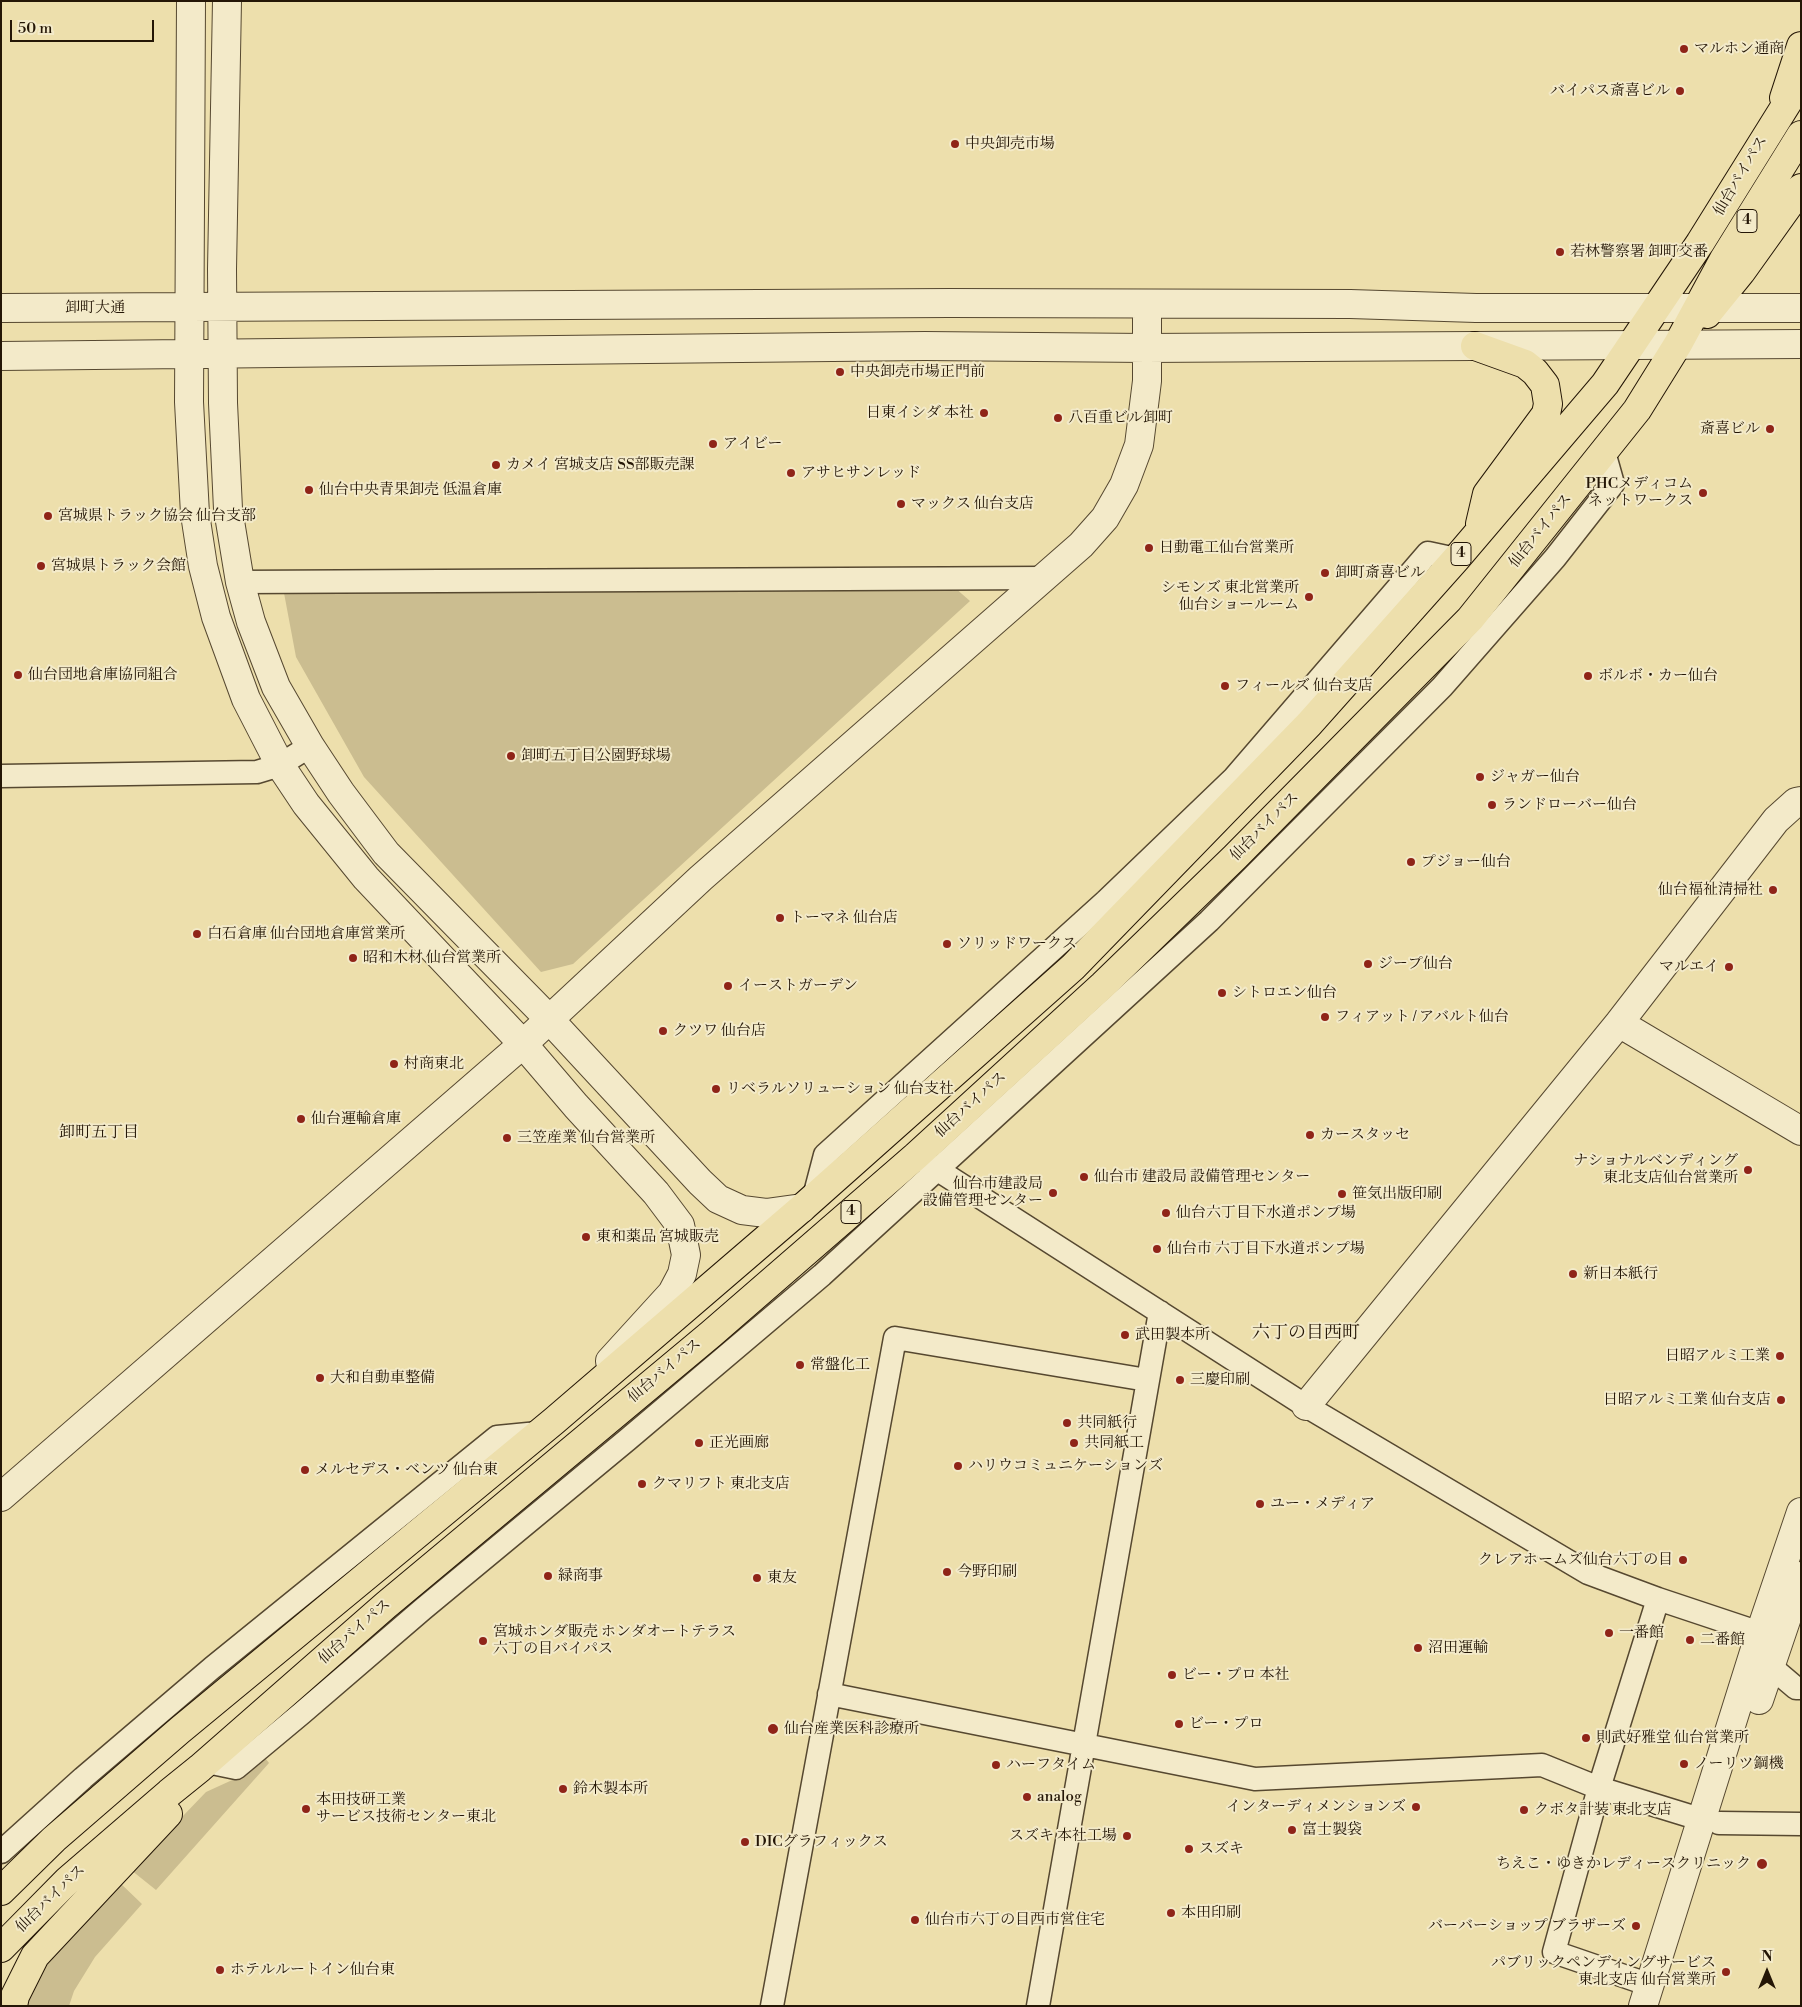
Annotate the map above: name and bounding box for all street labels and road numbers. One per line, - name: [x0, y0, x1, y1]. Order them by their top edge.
- street label: 仙台バイパス: [1710, 133, 1772, 219]
- road number: 4: [1737, 210, 1757, 232]
- street label: 卸町大通: [65, 299, 125, 317]
- street label: 仙台バイパス: [1506, 490, 1576, 572]
- road number: 4: [1451, 542, 1471, 566]
- street label: 仙台バイパス: [1227, 789, 1303, 865]
- street label: 仙台バイパス: [932, 1068, 1010, 1142]
- road number: 4: [841, 1200, 861, 1224]
- street label: 仙台バイパス: [625, 1335, 705, 1407]
- street label: 仙台バイパス: [315, 1596, 395, 1668]
- street label: 仙台バイパス: [12, 1861, 90, 1937]

